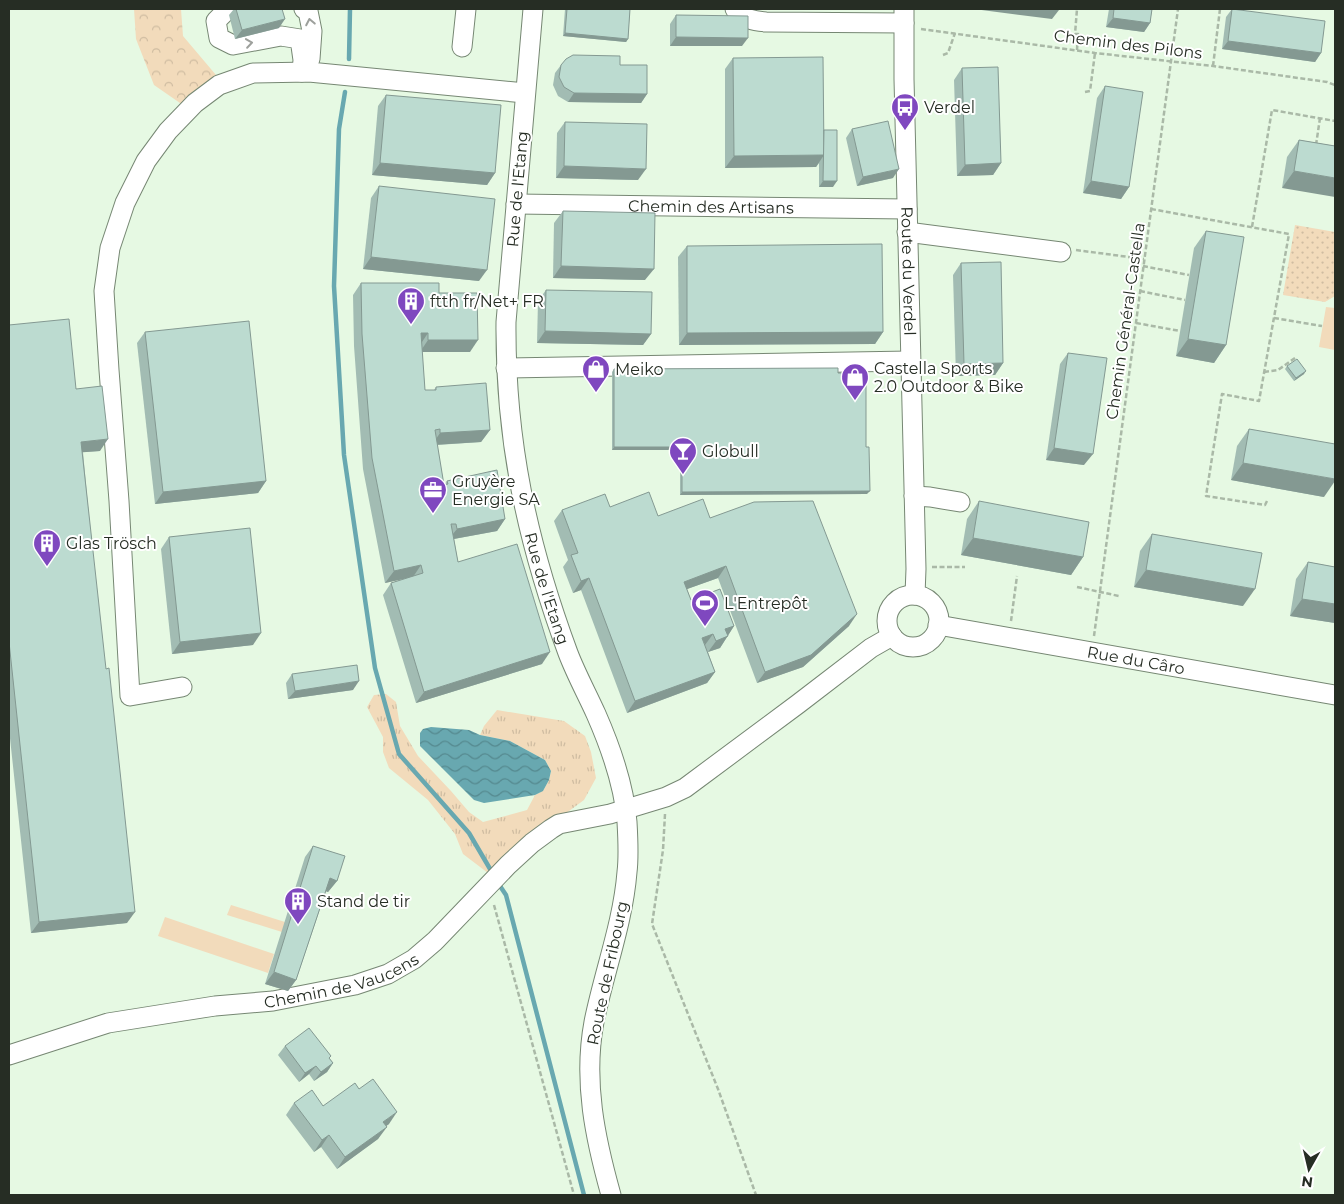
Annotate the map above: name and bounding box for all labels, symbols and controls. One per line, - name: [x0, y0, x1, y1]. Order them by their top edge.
- one-way arrow: [305, 18, 316, 27]
- street label: Chemin des Pilons: [1053, 26, 1203, 63]
- one-way arrow: [245, 38, 253, 48]
- bus stop icon: Verdel: [890, 92, 920, 131]
- place label: Verdel: [924, 98, 975, 117]
- street label: Rue de l'Etang: [503, 130, 532, 248]
- street label: Chemin des Artisans: [628, 196, 794, 218]
- street label: Route du Verdel: [897, 206, 919, 336]
- street label: Chemin Général-Castella: [1102, 221, 1149, 421]
- building icon: ftth fr/Net+ FR: [396, 286, 426, 325]
- place label: ftth fr/Net+ FR: [430, 292, 544, 311]
- shop icon: Meiko: [581, 354, 611, 393]
- place label: Castella Sports 2.0 Outdoor & Bike: [874, 359, 1023, 396]
- place label: Meiko: [615, 360, 664, 379]
- shop icon: Castella Sports 2.0 Outdoor & Bike: [840, 362, 870, 401]
- bar icon: Globull: [668, 436, 698, 475]
- place label: Globull: [702, 442, 759, 461]
- place label: Gruyère Energie SA: [452, 472, 540, 509]
- office icon: Gruyère Energie SA: [418, 475, 448, 514]
- building icon: Glas Trösch: [32, 528, 62, 567]
- street label: Rue de l'Etang: [521, 530, 573, 647]
- place label: Glas Trösch: [66, 534, 157, 553]
- sports icon: L'Entrepôt: [690, 588, 720, 627]
- place label: L'Entrepôt: [724, 594, 808, 613]
- street label: Rue du Câro: [1085, 642, 1186, 678]
- building icon: Stand de tir: [283, 886, 313, 925]
- place label: Stand de tir: [317, 892, 410, 911]
- street label: Route de Fribourg: [583, 899, 632, 1047]
- street label: Chemin de Vaucens: [263, 949, 422, 1012]
- north arrow: [1284, 1144, 1334, 1194]
- text: N: [1300, 1172, 1314, 1192]

